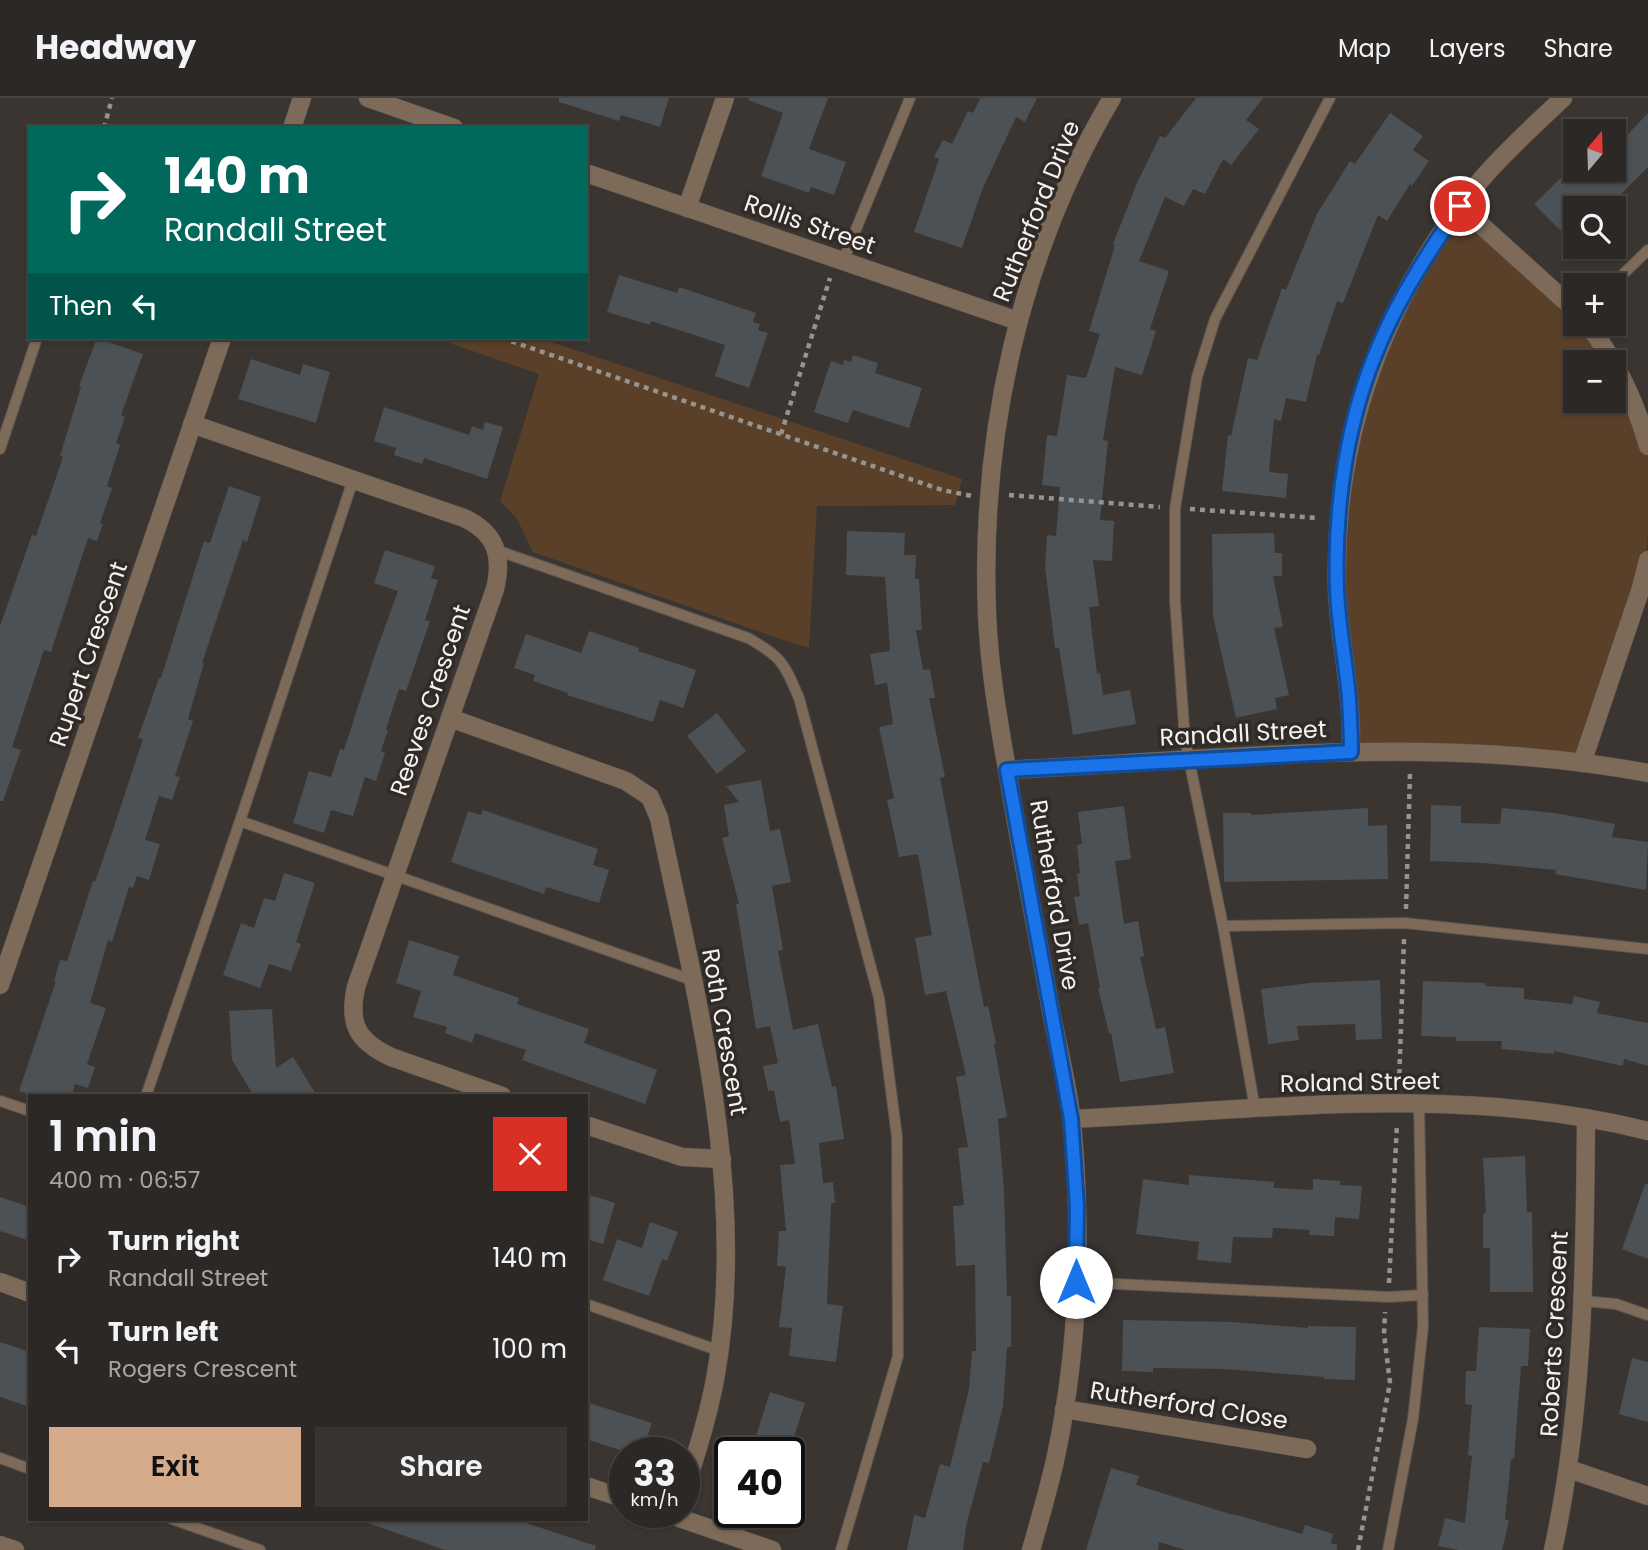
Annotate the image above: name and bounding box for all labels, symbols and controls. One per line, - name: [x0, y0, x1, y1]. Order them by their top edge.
- text: Headway: [35, 24, 196, 71]
- text: Map: [1338, 32, 1391, 65]
- text: Layers: [1429, 32, 1505, 65]
- text: Share: [1543, 32, 1613, 65]
- street label: Rutherford Drive: [985, 115, 1087, 307]
- north arrow: [1563, 119, 1626, 182]
- map controls: [1563, 119, 1626, 413]
- text: 140 m: [164, 142, 310, 210]
- icon: right: [49, 154, 140, 245]
- pin: [1430, 176, 1490, 236]
- street label: Rollis Street: [740, 186, 880, 262]
- icon: arrive: [1441, 187, 1479, 225]
- button: search: [1563, 196, 1626, 259]
- text: Randall Street: [164, 207, 387, 252]
- button: +: [1563, 273, 1626, 336]
- icon: left: [126, 287, 164, 325]
- text: Then: [49, 288, 112, 324]
- button: −: [1563, 350, 1626, 413]
- street label: Rupert Crescent: [41, 557, 135, 751]
- street label: Reeves Crescent: [382, 600, 478, 800]
- street label: Randall Street: [1159, 712, 1327, 754]
- street label: Rutherford Drive: [1022, 797, 1088, 993]
- street label: Roth Crescent: [694, 946, 756, 1118]
- street label: Roland Street: [1280, 1064, 1440, 1100]
- text: 1 min: [49, 1107, 158, 1166]
- button: close: [493, 1117, 567, 1191]
- text: 400 m · 06:57: [49, 1164, 200, 1196]
- text: Turn right: [108, 1223, 240, 1259]
- street label: Roberts Crescent: [1532, 1230, 1576, 1438]
- icon: right: [49, 1240, 87, 1278]
- text: 140 m: [492, 1240, 567, 1276]
- position arrow: [1039, 1245, 1113, 1319]
- text: Randall Street: [108, 1262, 268, 1294]
- text: Turn left: [108, 1314, 219, 1350]
- icon: left: [49, 1331, 87, 1369]
- text: 100 m: [492, 1331, 567, 1367]
- text: Rogers Crescent: [108, 1353, 297, 1385]
- street label: Rutherford Close: [1088, 1373, 1290, 1437]
- button: Exit: [49, 1427, 301, 1507]
- button: Share: [315, 1427, 567, 1507]
- speed limit sign: 40: [714, 1437, 805, 1528]
- text: 33: [633, 1449, 676, 1498]
- text: km/h: [631, 1487, 678, 1512]

